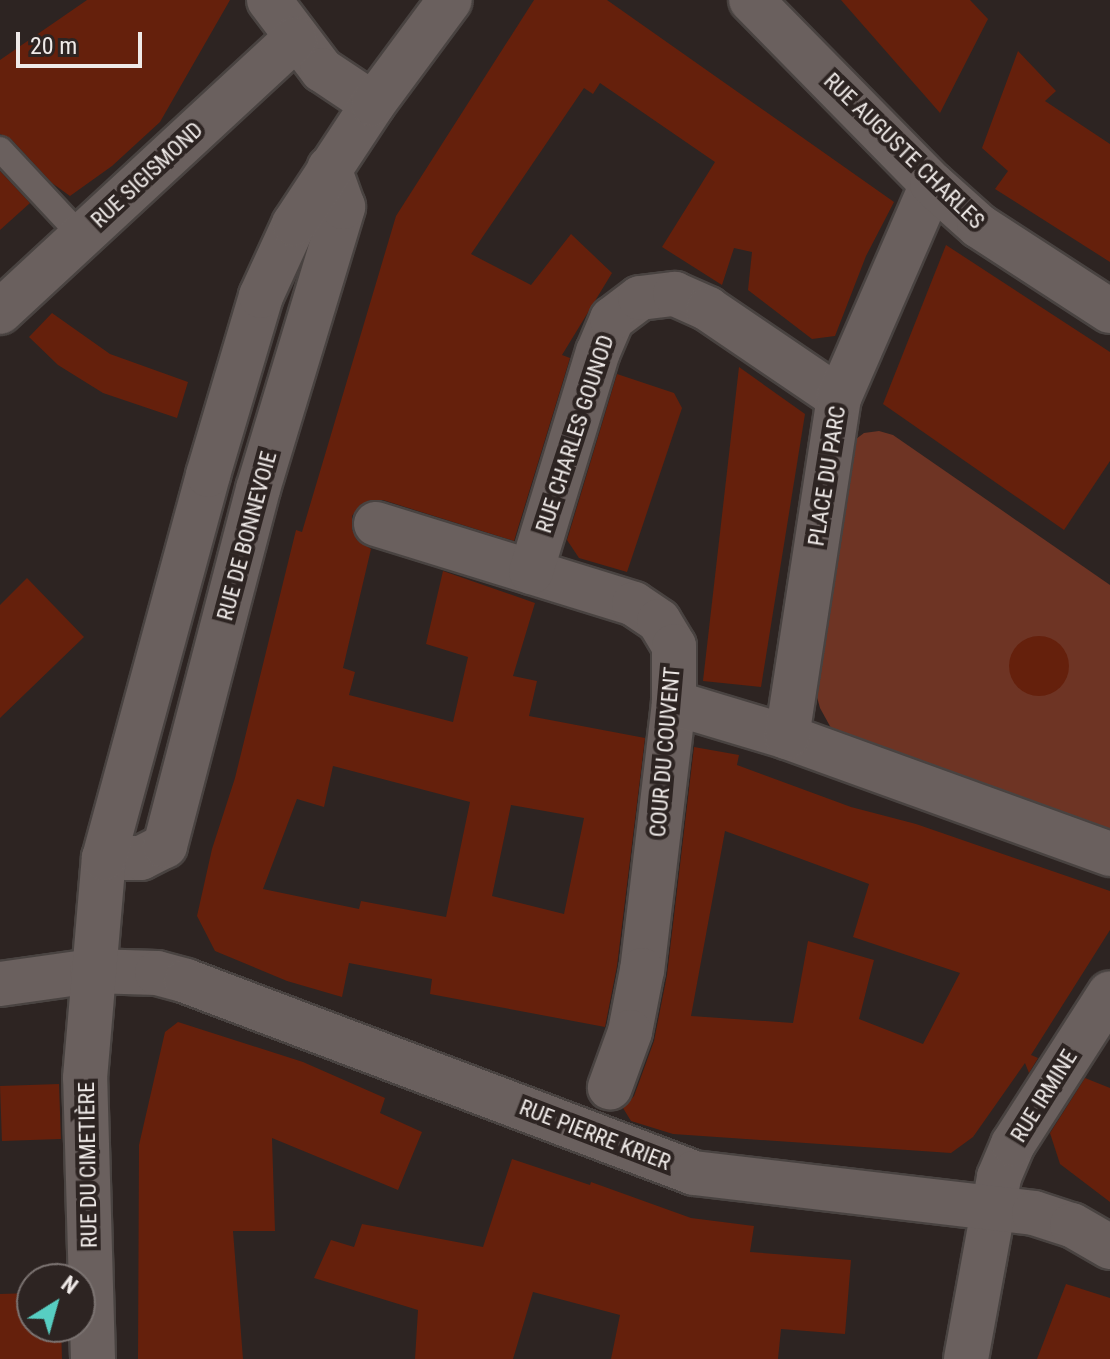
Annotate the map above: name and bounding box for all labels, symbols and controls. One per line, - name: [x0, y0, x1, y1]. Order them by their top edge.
- scale bar: [20, 16, 146, 66]
- text: 20 m: [30, 32, 77, 60]
- street label: RUE AUGUSTE CHARLES: [818, 68, 990, 234]
- street label: RUE SIGISMOND: [86, 117, 208, 233]
- street label: RUE CHARLES GOUNOD: [531, 332, 619, 536]
- street label: PLACE DU PARC: [803, 404, 851, 548]
- street label: RUE DE BONNEVOIE: [212, 449, 282, 623]
- street label: COUR DU COUVENT: [644, 666, 686, 838]
- street label: RUE IRMINE: [1005, 1045, 1083, 1147]
- street label: RUE DU CIMETIÈRE: [73, 1082, 103, 1248]
- street label: RUE PIERRE KRIER: [516, 1094, 674, 1176]
- north arrow: [16, 1263, 96, 1343]
- text: N: [57, 1271, 82, 1299]

